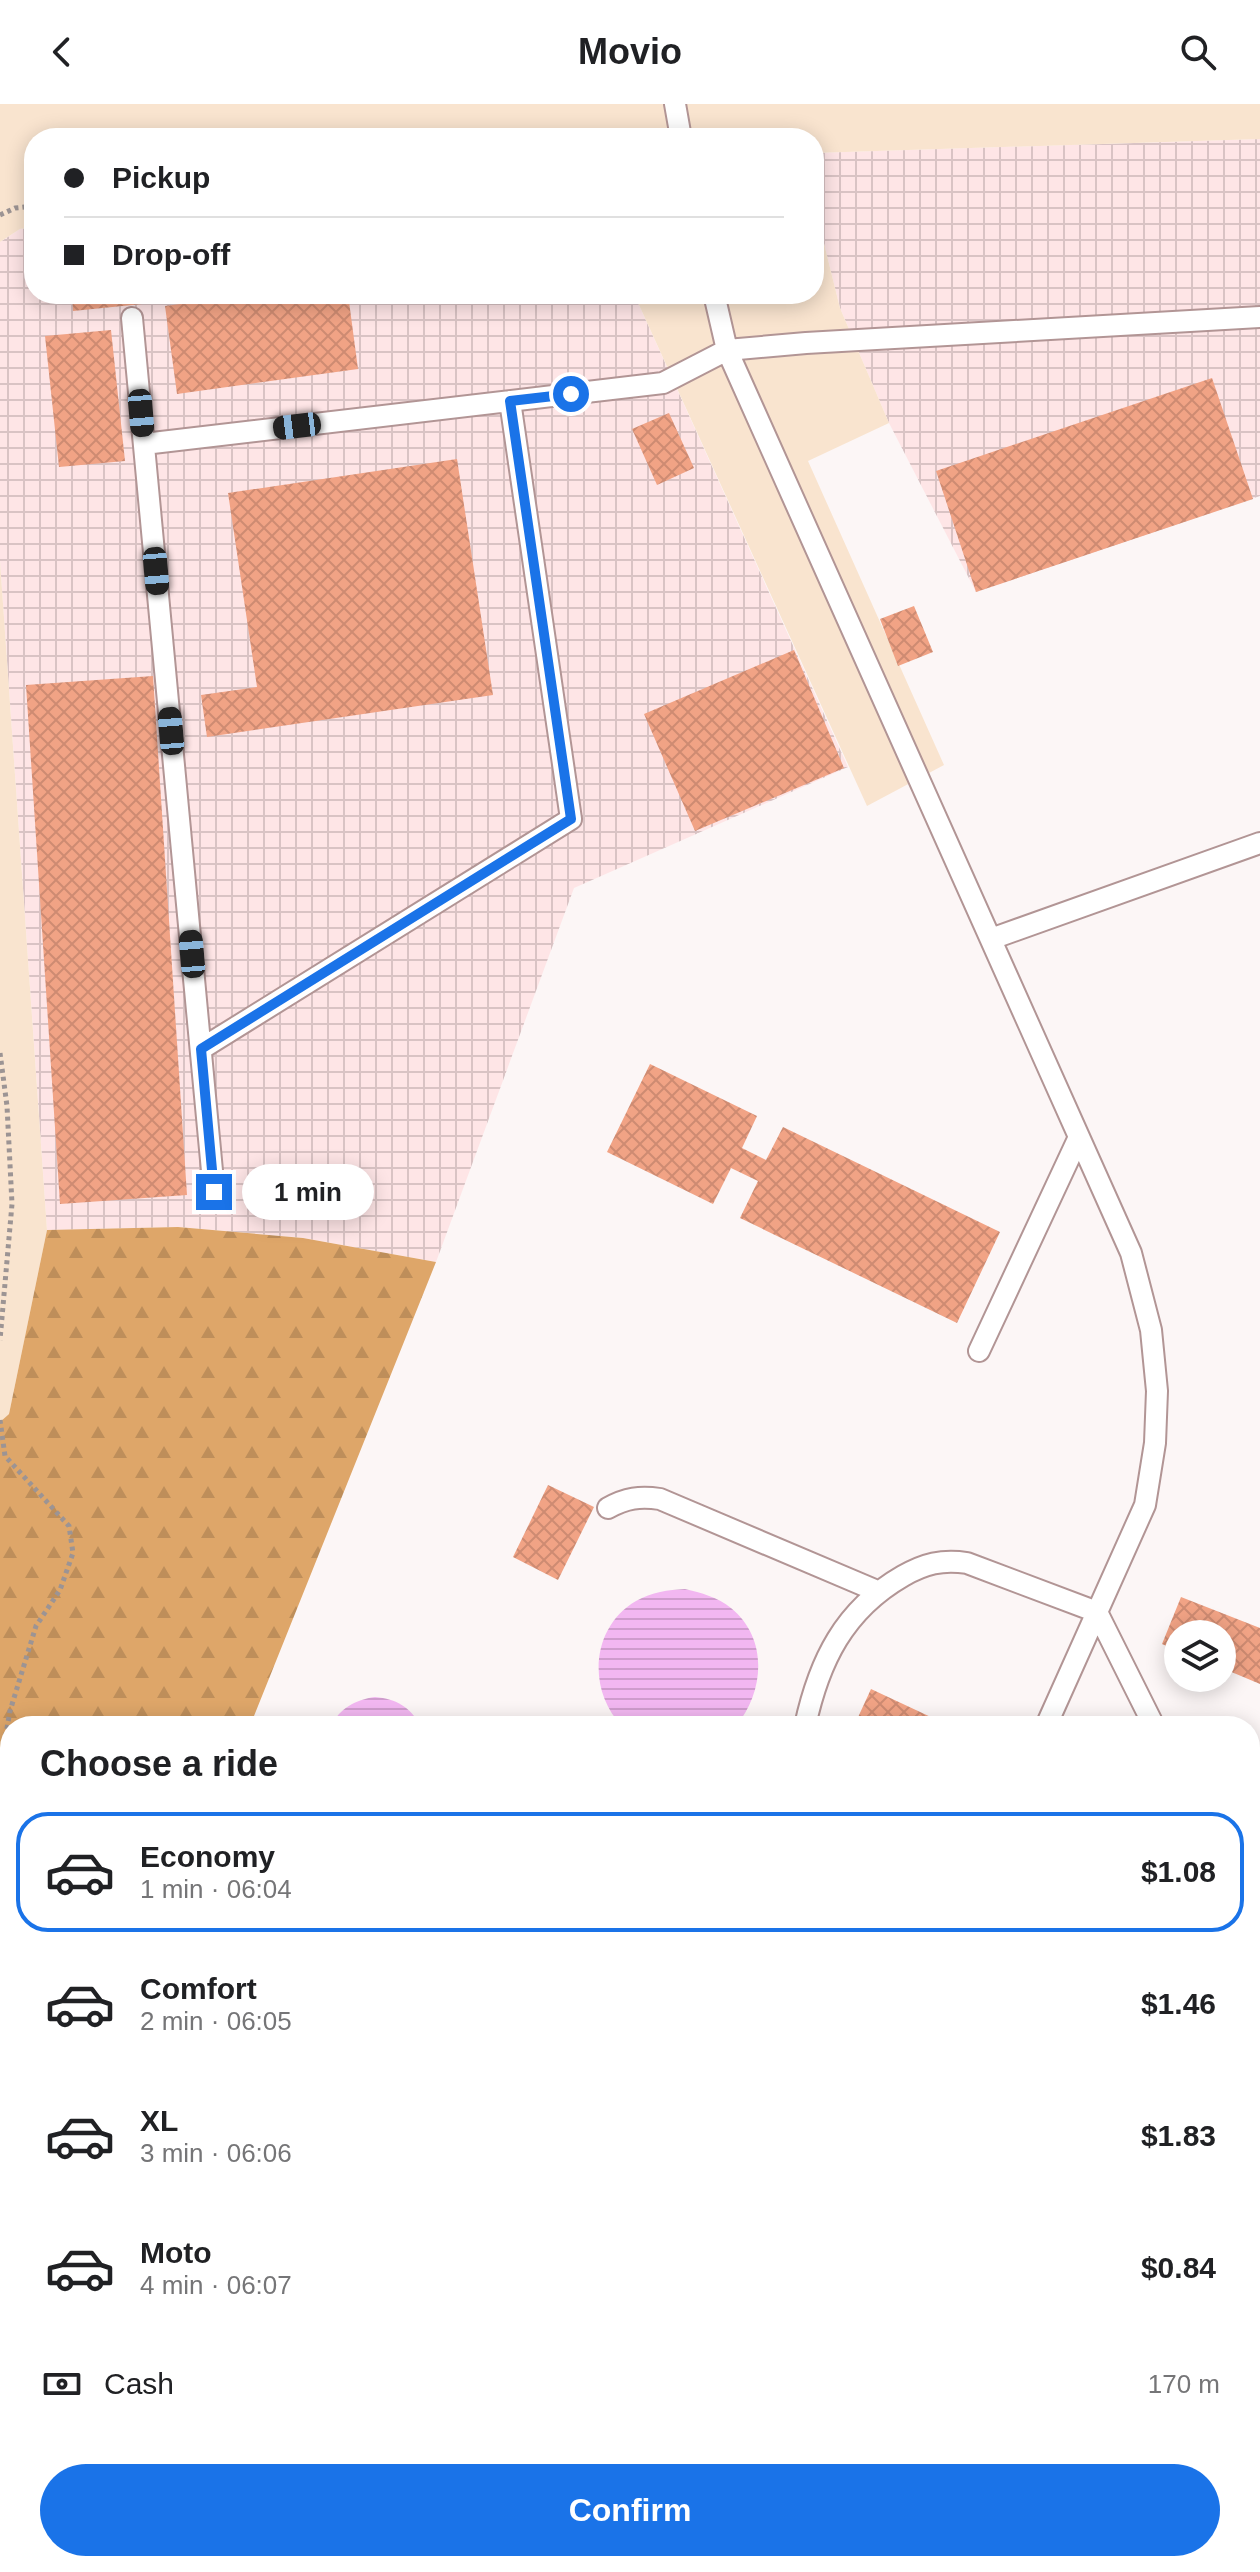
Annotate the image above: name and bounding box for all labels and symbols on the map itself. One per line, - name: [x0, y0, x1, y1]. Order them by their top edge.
- route start: [553, 376, 589, 412]
- car: [127, 388, 155, 438]
- car: [272, 411, 322, 441]
- car: [142, 546, 170, 596]
- car: [157, 706, 185, 756]
- car: [178, 929, 206, 979]
- callout: 1 min: [242, 1164, 374, 1220]
- route end: [196, 1174, 232, 1210]

